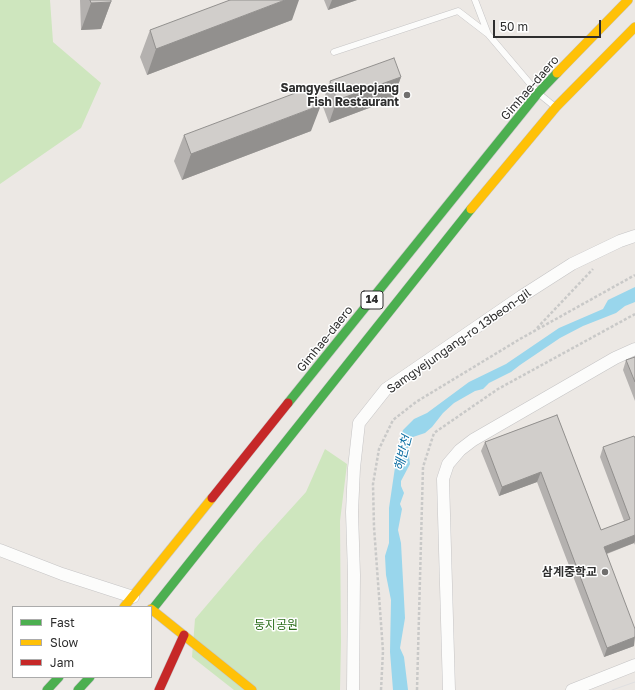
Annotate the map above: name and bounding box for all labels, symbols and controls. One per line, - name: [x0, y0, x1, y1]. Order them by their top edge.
- scale bar: [495, 12, 603, 38]
- text: 50 m: [500, 19, 528, 34]
- street label: Gimhae-daero: [498, 53, 562, 123]
- place label: Samgyesillaepojang Fish Restaurant: [281, 81, 399, 109]
- marker: Samgyesillaepojang Fish Restaurant: [402, 90, 412, 100]
- street label: Samgyejungang-ro 13beon-gil: [384, 286, 534, 396]
- road number: 14: [361, 291, 383, 309]
- street label: Gimhae-daero: [294, 303, 356, 375]
- water label: 해반천: [391, 434, 415, 472]
- place label: 삼계중학교: [542, 565, 597, 579]
- marker: 삼계중학교: [600, 567, 610, 577]
- legend: [12, 606, 152, 678]
- text: Fast: [50, 615, 75, 630]
- park label: 둥지공원: [254, 618, 298, 632]
- text: Slow: [50, 635, 78, 650]
- text: Jam: [50, 655, 74, 670]

